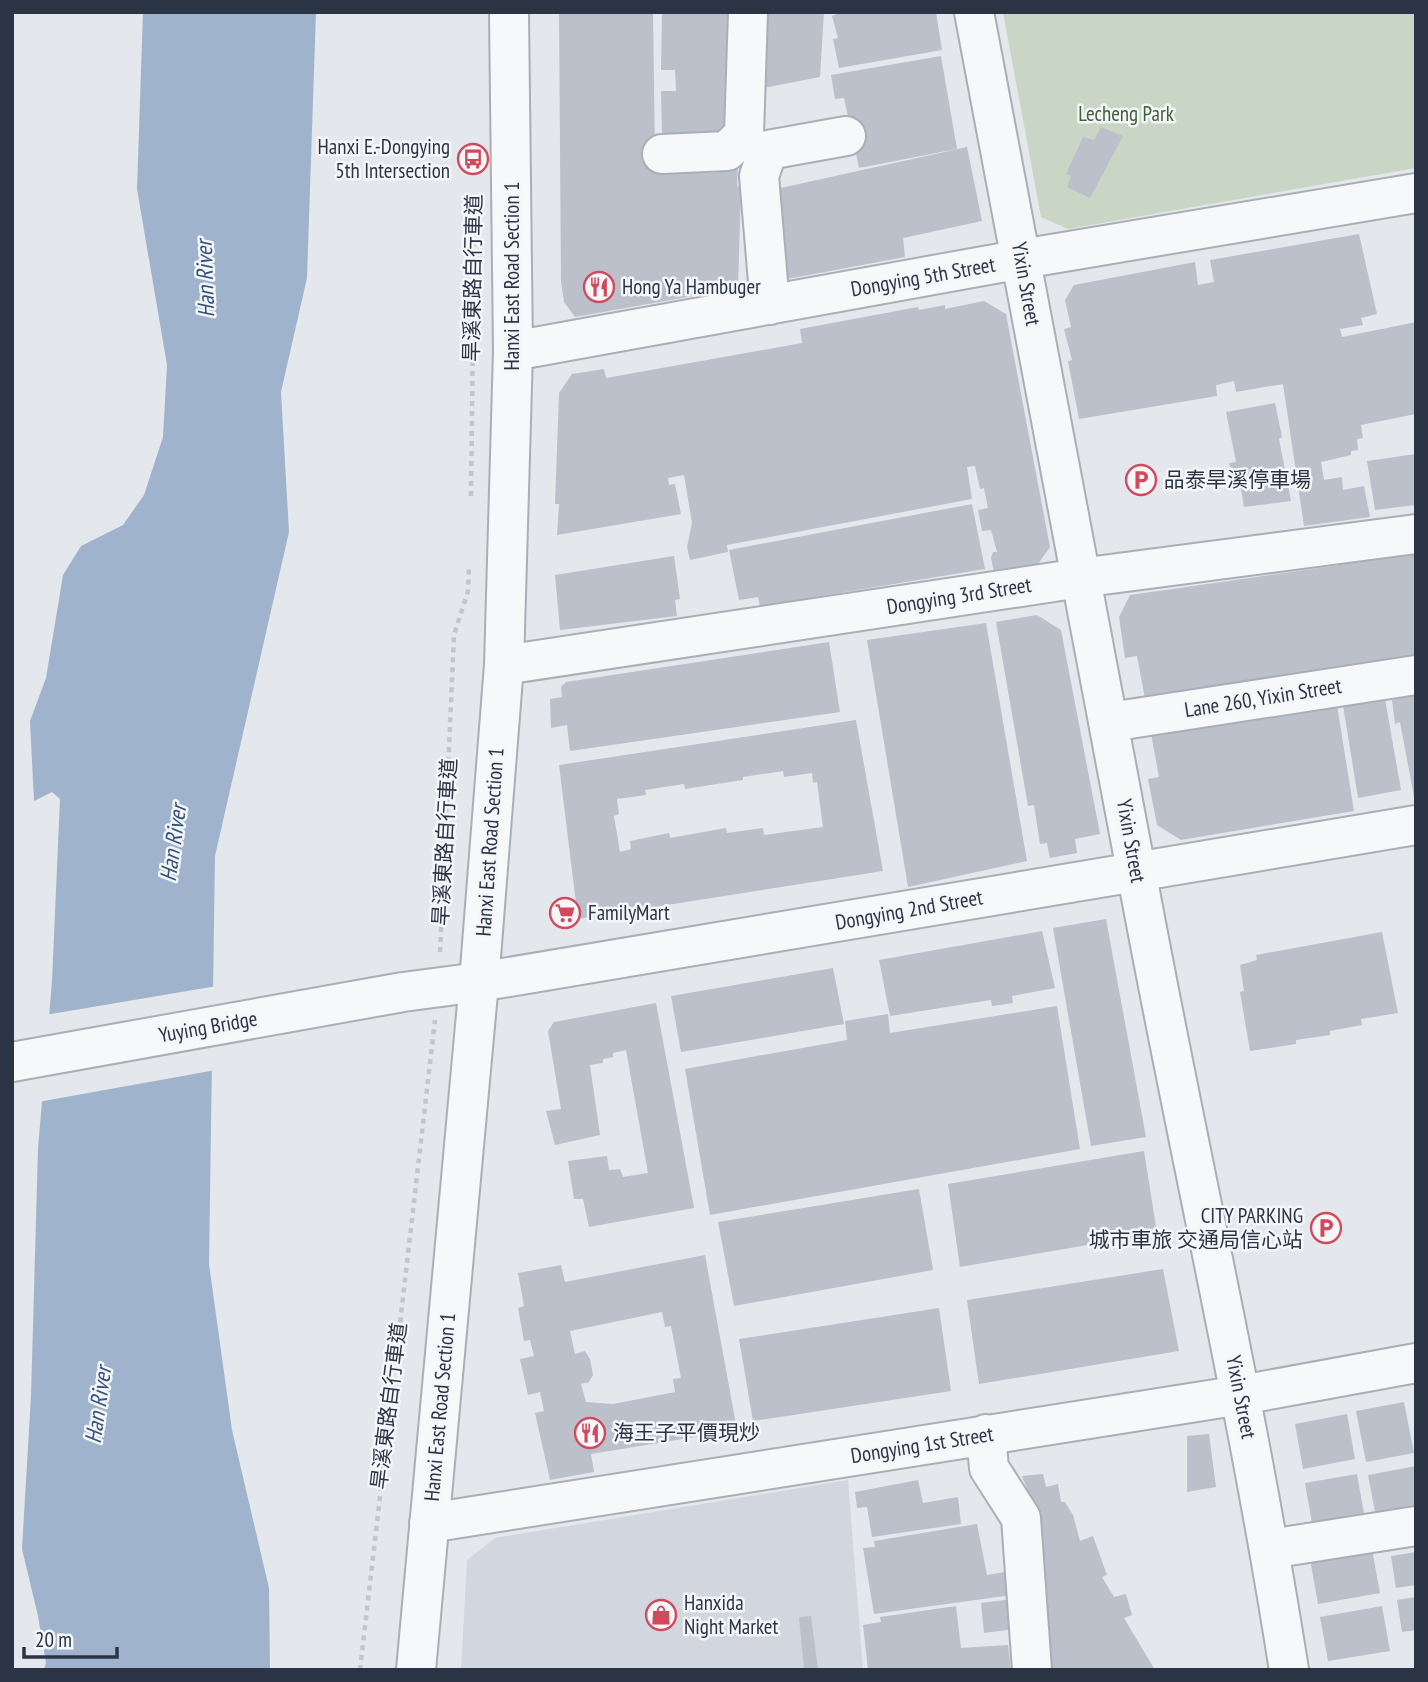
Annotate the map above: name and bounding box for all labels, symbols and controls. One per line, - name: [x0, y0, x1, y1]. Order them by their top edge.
- park label: Lecheng Park: [1078, 100, 1174, 127]
- place label: Hanxi E.-Dongying 5th Intersection: [318, 133, 450, 184]
- bus stop icon: Hanxi E.-Dongying 5th Intersection: [456, 142, 490, 176]
- street label: Hanxi East Road Section 1: [498, 181, 525, 371]
- street label: 旱溪東路自行車道: [458, 194, 487, 362]
- water label: Han River: [189, 236, 220, 318]
- street label: Yixin Street: [1006, 240, 1047, 328]
- street label: Dongying 5th Street: [849, 251, 997, 302]
- restaurant icon: Hong Ya Hambuger: [582, 270, 616, 304]
- place label: Hong Ya Hambuger: [622, 273, 761, 300]
- parking icon: 品泰旱溪停車場: [1124, 463, 1158, 497]
- place label: 品泰旱溪停車場: [1164, 466, 1311, 493]
- street label: Dongying 3rd Street: [885, 571, 1033, 620]
- street label: Lane 260, Yixin Street: [1183, 672, 1343, 723]
- street label: Hanxi East Road Section 1: [469, 747, 510, 937]
- street label: 旱溪東路自行車道: [427, 757, 462, 927]
- street label: Yixin Street: [1111, 797, 1152, 885]
- water label: Han River: [153, 799, 193, 883]
- street label: Dongying 2nd Street: [833, 883, 985, 936]
- supermarket icon: FamilyMart: [548, 896, 582, 930]
- place label: FamilyMart: [588, 899, 670, 926]
- street label: Yuying Bridge: [156, 1005, 259, 1048]
- place label: CITY PARKING 城市車旅 交通局信心站: [1089, 1202, 1303, 1253]
- parking icon: CITY PARKING 城市車旅 交通局信心站: [1309, 1211, 1343, 1245]
- street label: Hanxi East Road Section 1: [418, 1312, 461, 1502]
- street label: 旱溪東路自行車道: [365, 1321, 412, 1491]
- street label: Yixin Street: [1220, 1353, 1263, 1441]
- water label: Han River: [78, 1361, 118, 1445]
- restaurant icon: 海王子平價現炒: [573, 1416, 607, 1450]
- place label: 海王子平價現炒: [613, 1419, 760, 1446]
- street label: Dongying 1st Street: [849, 1420, 995, 1469]
- place label: Hanxida Night Market: [684, 1589, 779, 1640]
- shop icon: Hanxida Night Market: [644, 1598, 678, 1632]
- scale bar: [24, 1616, 117, 1660]
- text: 20 m: [35, 1626, 72, 1653]

